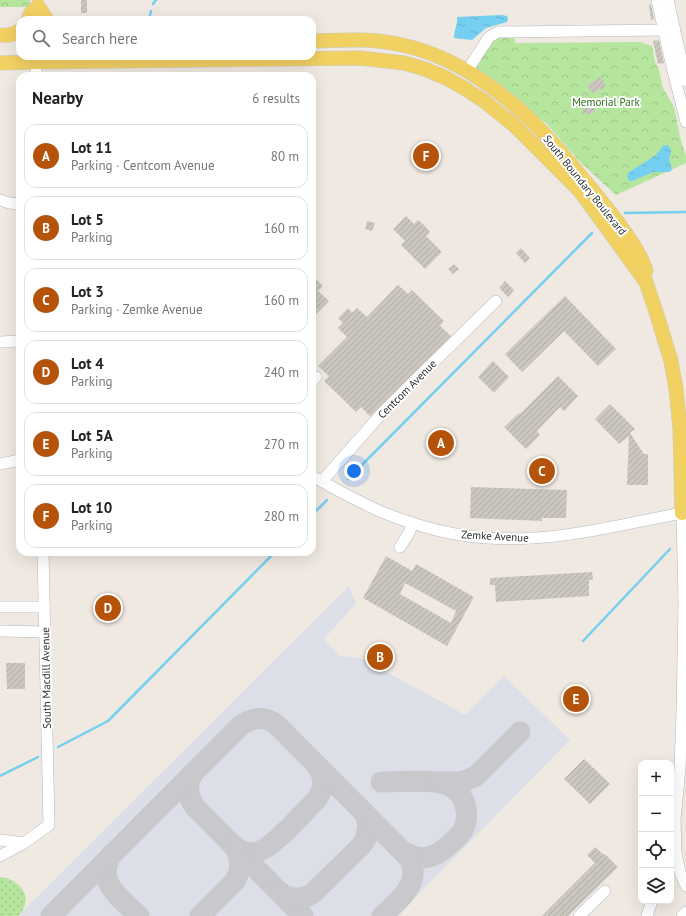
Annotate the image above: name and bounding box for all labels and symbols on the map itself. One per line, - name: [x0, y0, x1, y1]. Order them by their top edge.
- park label: Memorial Park: [572, 95, 641, 109]
- street label: South Boundary Boulevard: [540, 132, 630, 238]
- pin: F: [413, 141, 439, 171]
- street label: Centcom Avenue: [375, 356, 440, 421]
- pin: A: [428, 428, 454, 458]
- pin: C: [529, 456, 555, 486]
- your location: [344, 461, 364, 481]
- street label: Zemke Avenue: [461, 527, 530, 545]
- pin: D: [95, 593, 121, 623]
- street label: South Macdill Avenue: [38, 627, 54, 729]
- pin: B: [367, 642, 393, 672]
- pin: E: [563, 684, 589, 714]

